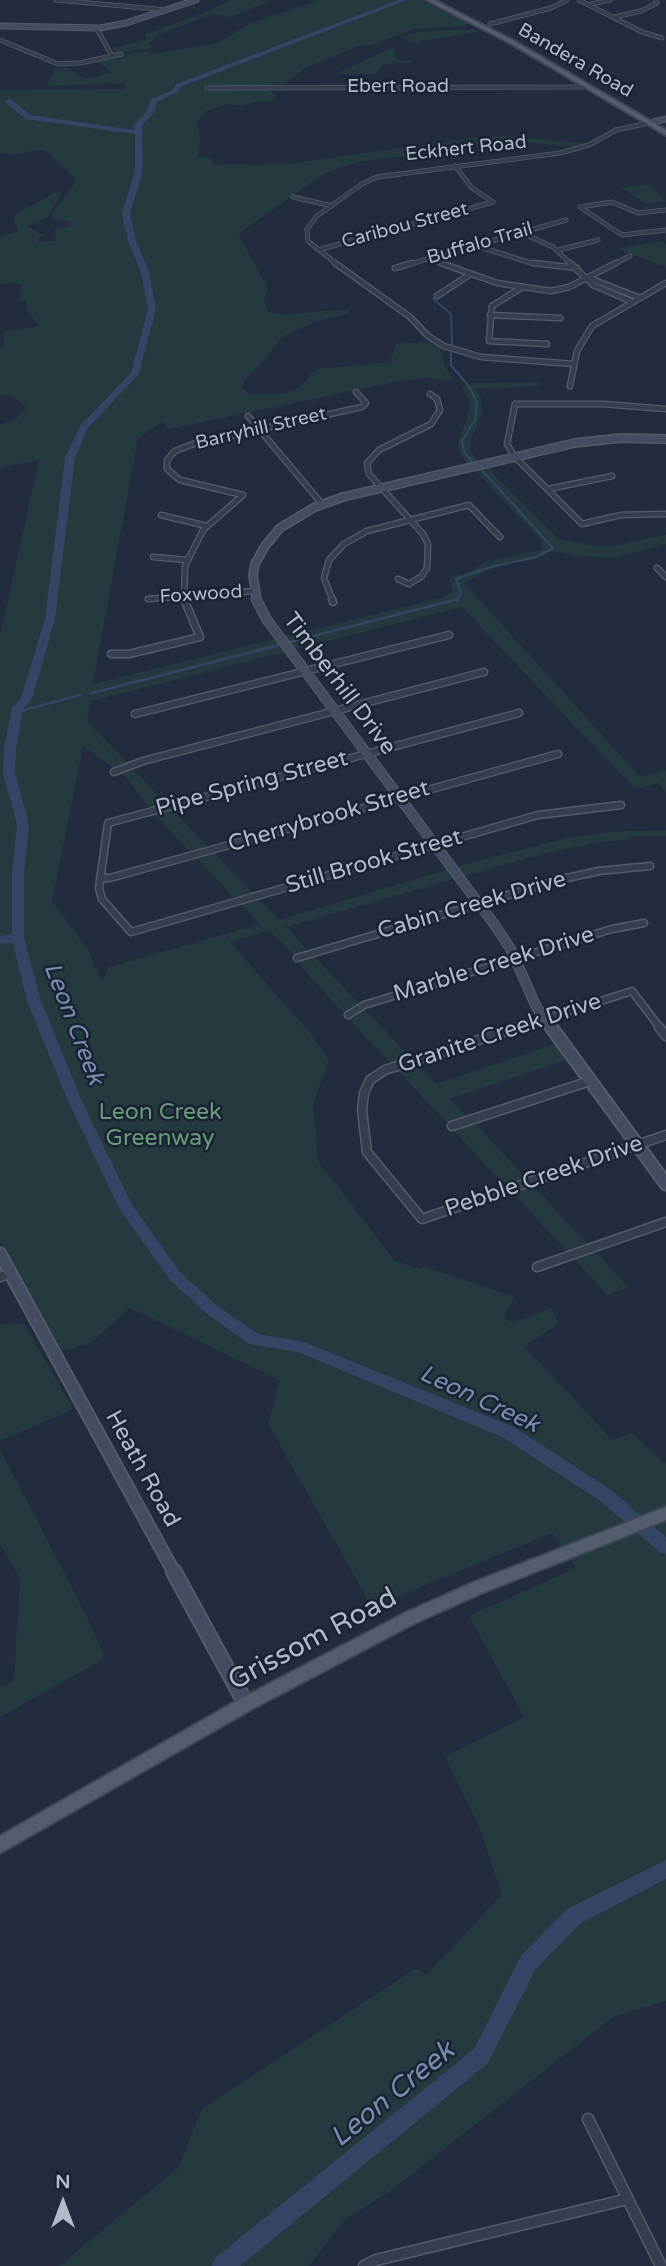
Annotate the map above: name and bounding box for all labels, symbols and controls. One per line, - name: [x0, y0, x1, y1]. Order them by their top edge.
- street label: Bandera Road: [514, 19, 636, 103]
- street label: Ebert Road: [347, 76, 449, 98]
- street label: Eckhert Road: [404, 131, 528, 167]
- street label: Caribou Street: [339, 198, 471, 254]
- street label: Buffalo Trail: [425, 218, 535, 270]
- street label: Barryhill Street: [193, 403, 329, 455]
- street label: Foxwood: [159, 581, 243, 609]
- street label: Timberhill Drive: [277, 608, 401, 760]
- street label: Pipe Spring Street: [153, 745, 351, 823]
- street label: Cherrybrook Street: [225, 775, 433, 859]
- street label: Still Brook Street: [283, 824, 465, 900]
- street label: Cabin Creek Drive: [375, 866, 569, 946]
- street label: Marble Creek Drive: [390, 921, 598, 1009]
- water label: Leon Creek: [37, 959, 109, 1089]
- street label: Granite Creek Drive: [395, 988, 605, 1080]
- park label: Leon Creek Greenway: [98, 1099, 222, 1153]
- street label: Pebble Creek Drive: [441, 1130, 647, 1224]
- water label: Leon Creek: [415, 1360, 543, 1440]
- street label: Heath Road: [99, 1406, 185, 1532]
- street label: Grissom Road: [223, 1581, 403, 1699]
- water label: Leon Creek: [324, 2035, 462, 2155]
- north arrow: [28, 2168, 98, 2238]
- text: N: [55, 2171, 71, 2193]

